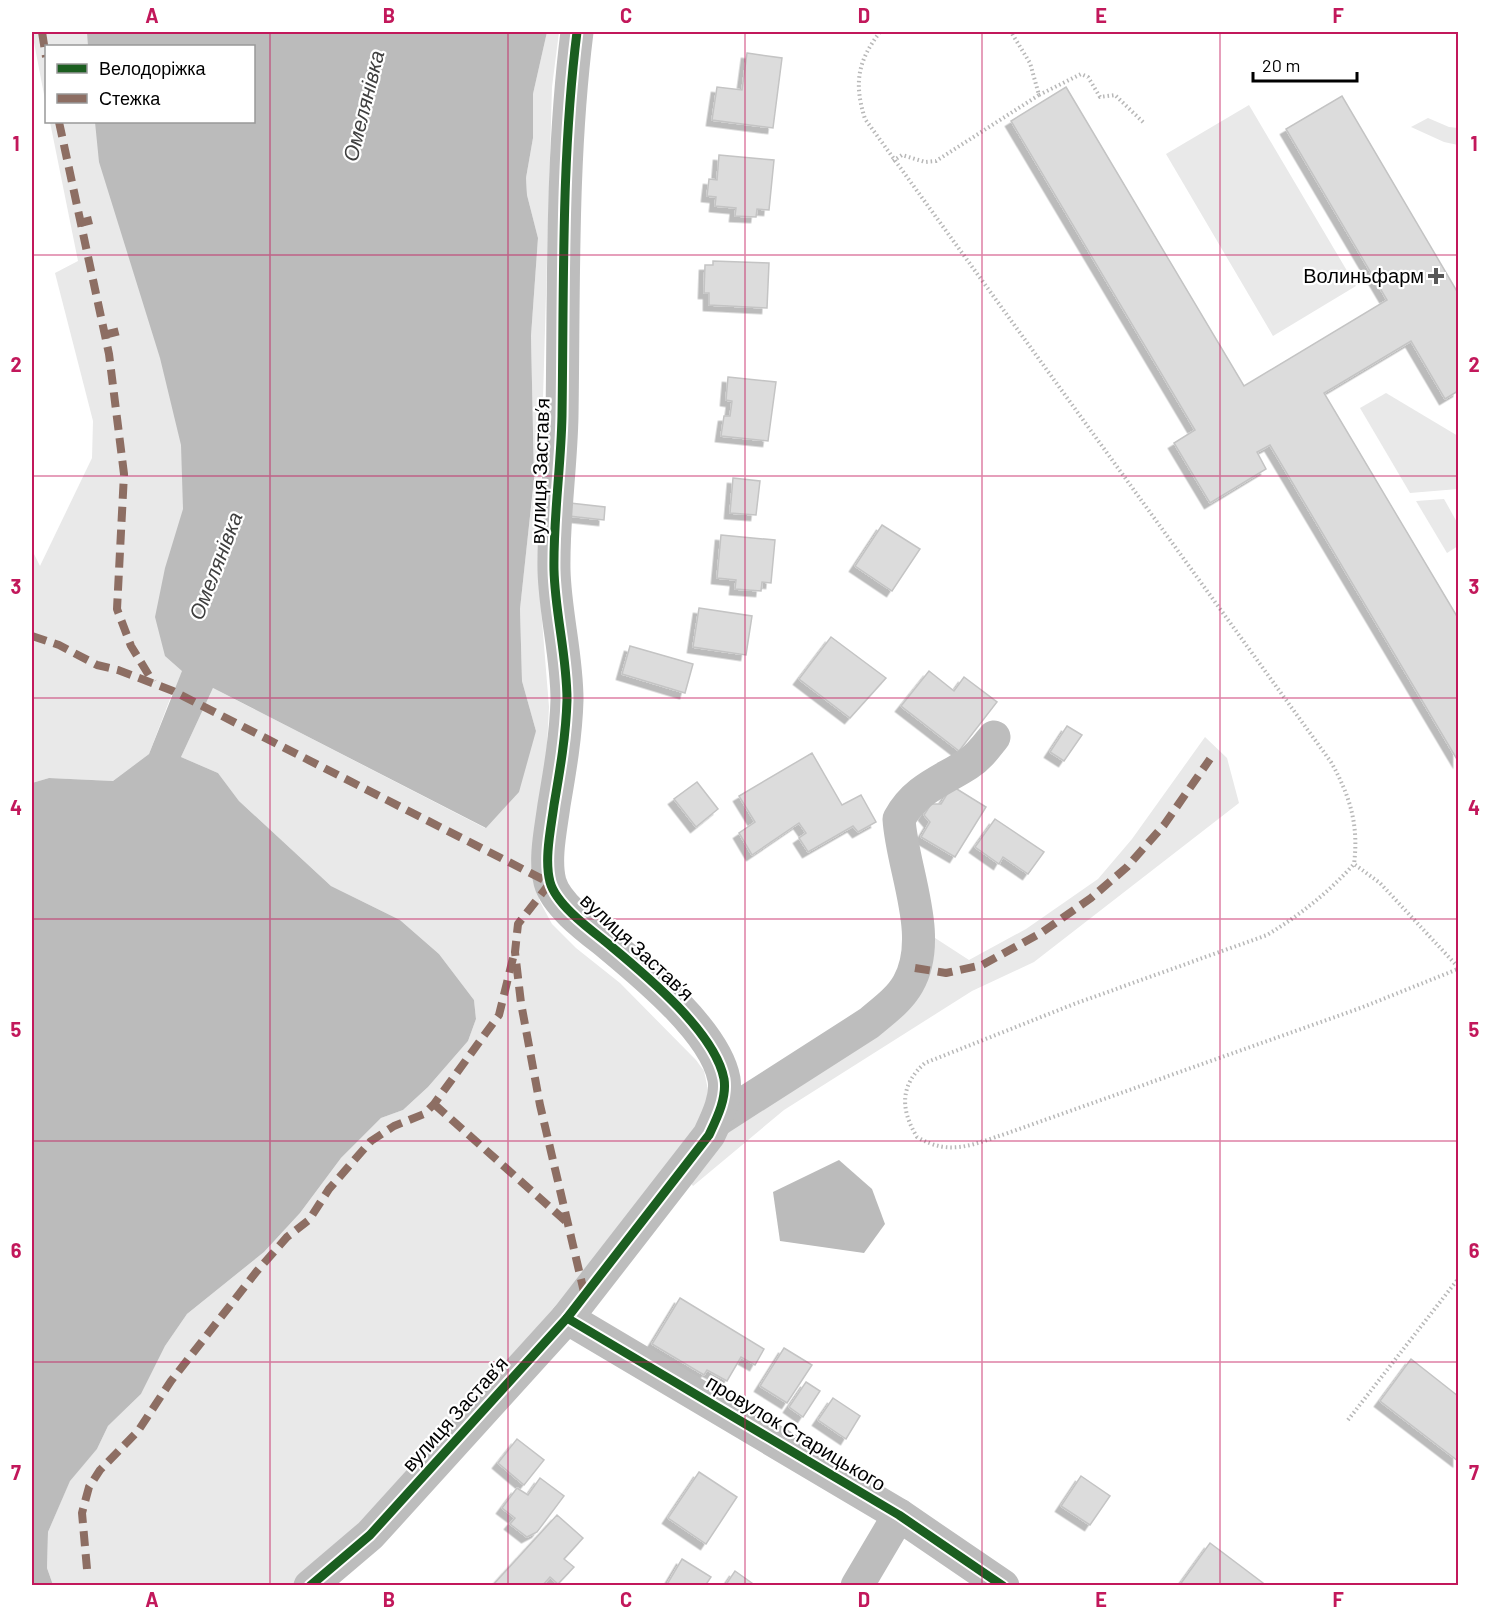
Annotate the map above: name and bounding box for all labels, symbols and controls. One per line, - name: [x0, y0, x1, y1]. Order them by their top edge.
- text: A: [145, 3, 159, 27]
- text: B: [383, 3, 395, 27]
- text: C: [620, 3, 632, 27]
- text: D: [858, 3, 870, 27]
- text: E: [1095, 3, 1107, 27]
- text: F: [1332, 3, 1344, 27]
- legend: [45, 45, 255, 123]
- scale bar: [1253, 45, 1356, 83]
- water label: Омелянівка: [337, 48, 388, 164]
- text: 20 m: [1262, 54, 1300, 76]
- text: Велодоріжка: [99, 57, 207, 79]
- text: Стежка: [99, 87, 161, 109]
- text: 1: [12, 131, 20, 155]
- text: 1: [1470, 131, 1478, 155]
- place label: Волиньфарм: [1303, 263, 1424, 287]
- marker: Волиньфарм: [1429, 269, 1443, 283]
- text: 2: [10, 352, 22, 376]
- text: 2: [1468, 352, 1480, 376]
- street label: вулиця Заставʼя: [524, 397, 554, 545]
- water label: Омелянівка: [183, 508, 247, 623]
- text: 3: [11, 574, 21, 598]
- text: 3: [1469, 574, 1479, 598]
- text: 4: [10, 795, 22, 819]
- text: 4: [1468, 795, 1480, 819]
- street label: вулиця Заставʼя: [576, 888, 699, 1005]
- text: 5: [11, 1017, 22, 1041]
- text: 5: [1469, 1017, 1480, 1041]
- text: 6: [11, 1238, 22, 1262]
- text: 6: [1469, 1238, 1480, 1262]
- street label: вулиця Заставʼя: [396, 1351, 512, 1476]
- street label: провулок Старицького: [702, 1369, 891, 1495]
- text: 7: [11, 1460, 21, 1484]
- text: 7: [1469, 1460, 1479, 1484]
- text: A: [145, 1587, 159, 1611]
- text: B: [383, 1587, 395, 1611]
- text: C: [620, 1587, 632, 1611]
- text: D: [858, 1587, 870, 1611]
- text: E: [1095, 1587, 1107, 1611]
- text: F: [1332, 1587, 1344, 1611]

